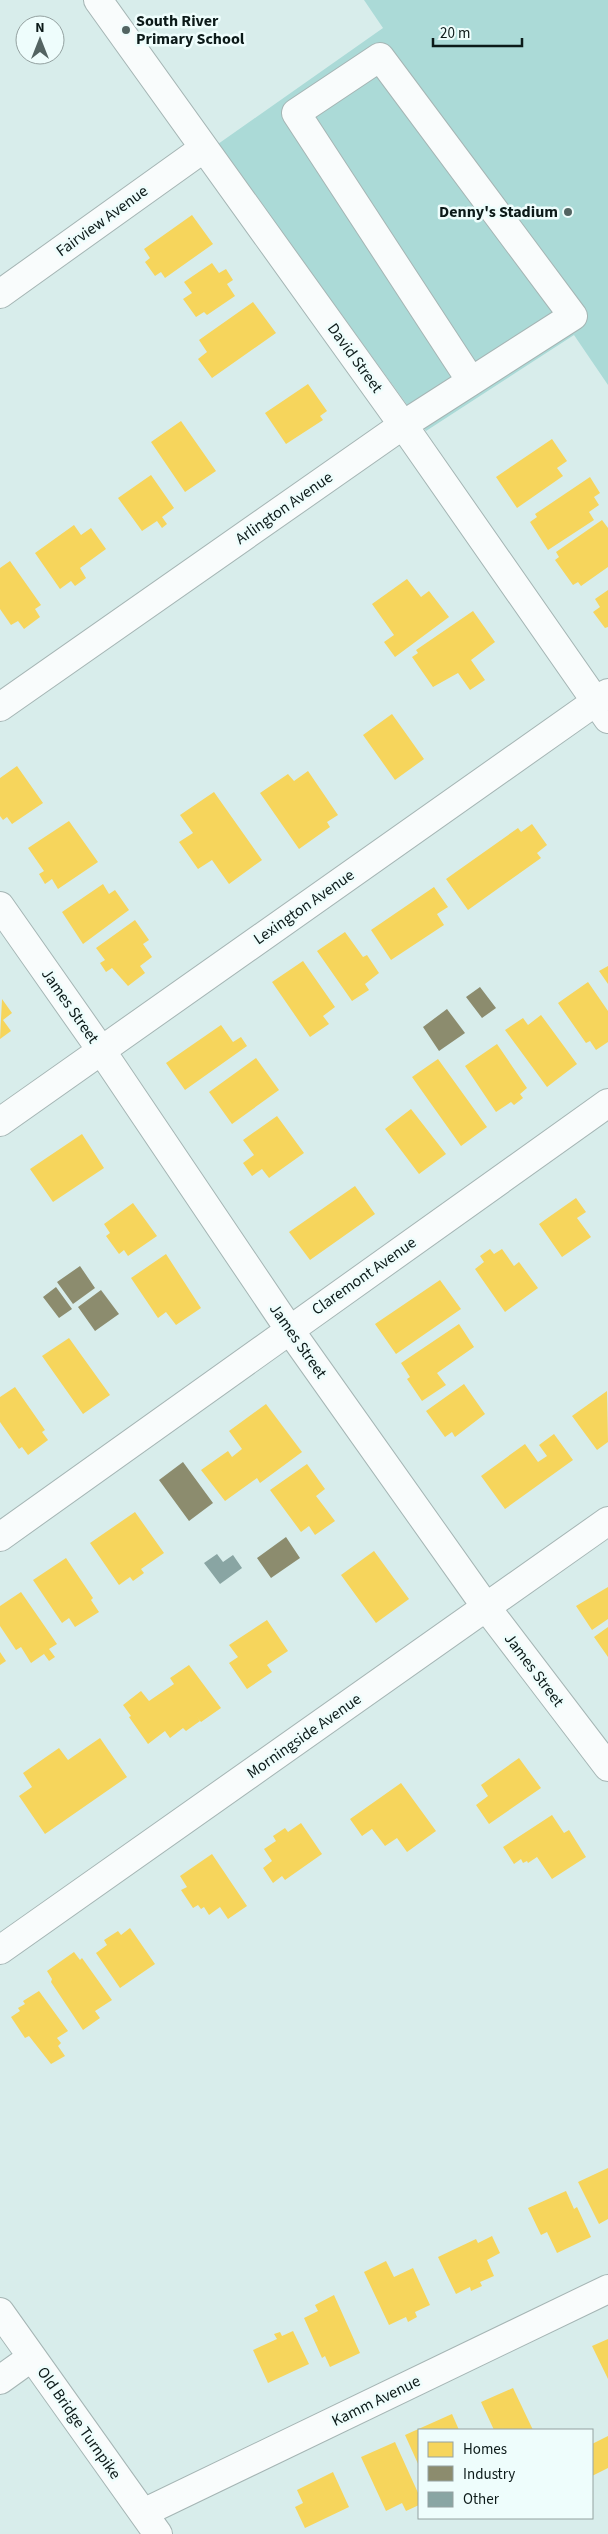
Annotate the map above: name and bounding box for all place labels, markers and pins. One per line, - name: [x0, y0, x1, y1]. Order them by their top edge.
- place label: South River Primary School: [136, 10, 245, 50]
- marker: South River Primary School: [120, 24, 132, 36]
- place label: Denny's Stadium: [439, 201, 558, 223]
- marker: Denny's Stadium: [562, 206, 574, 218]

